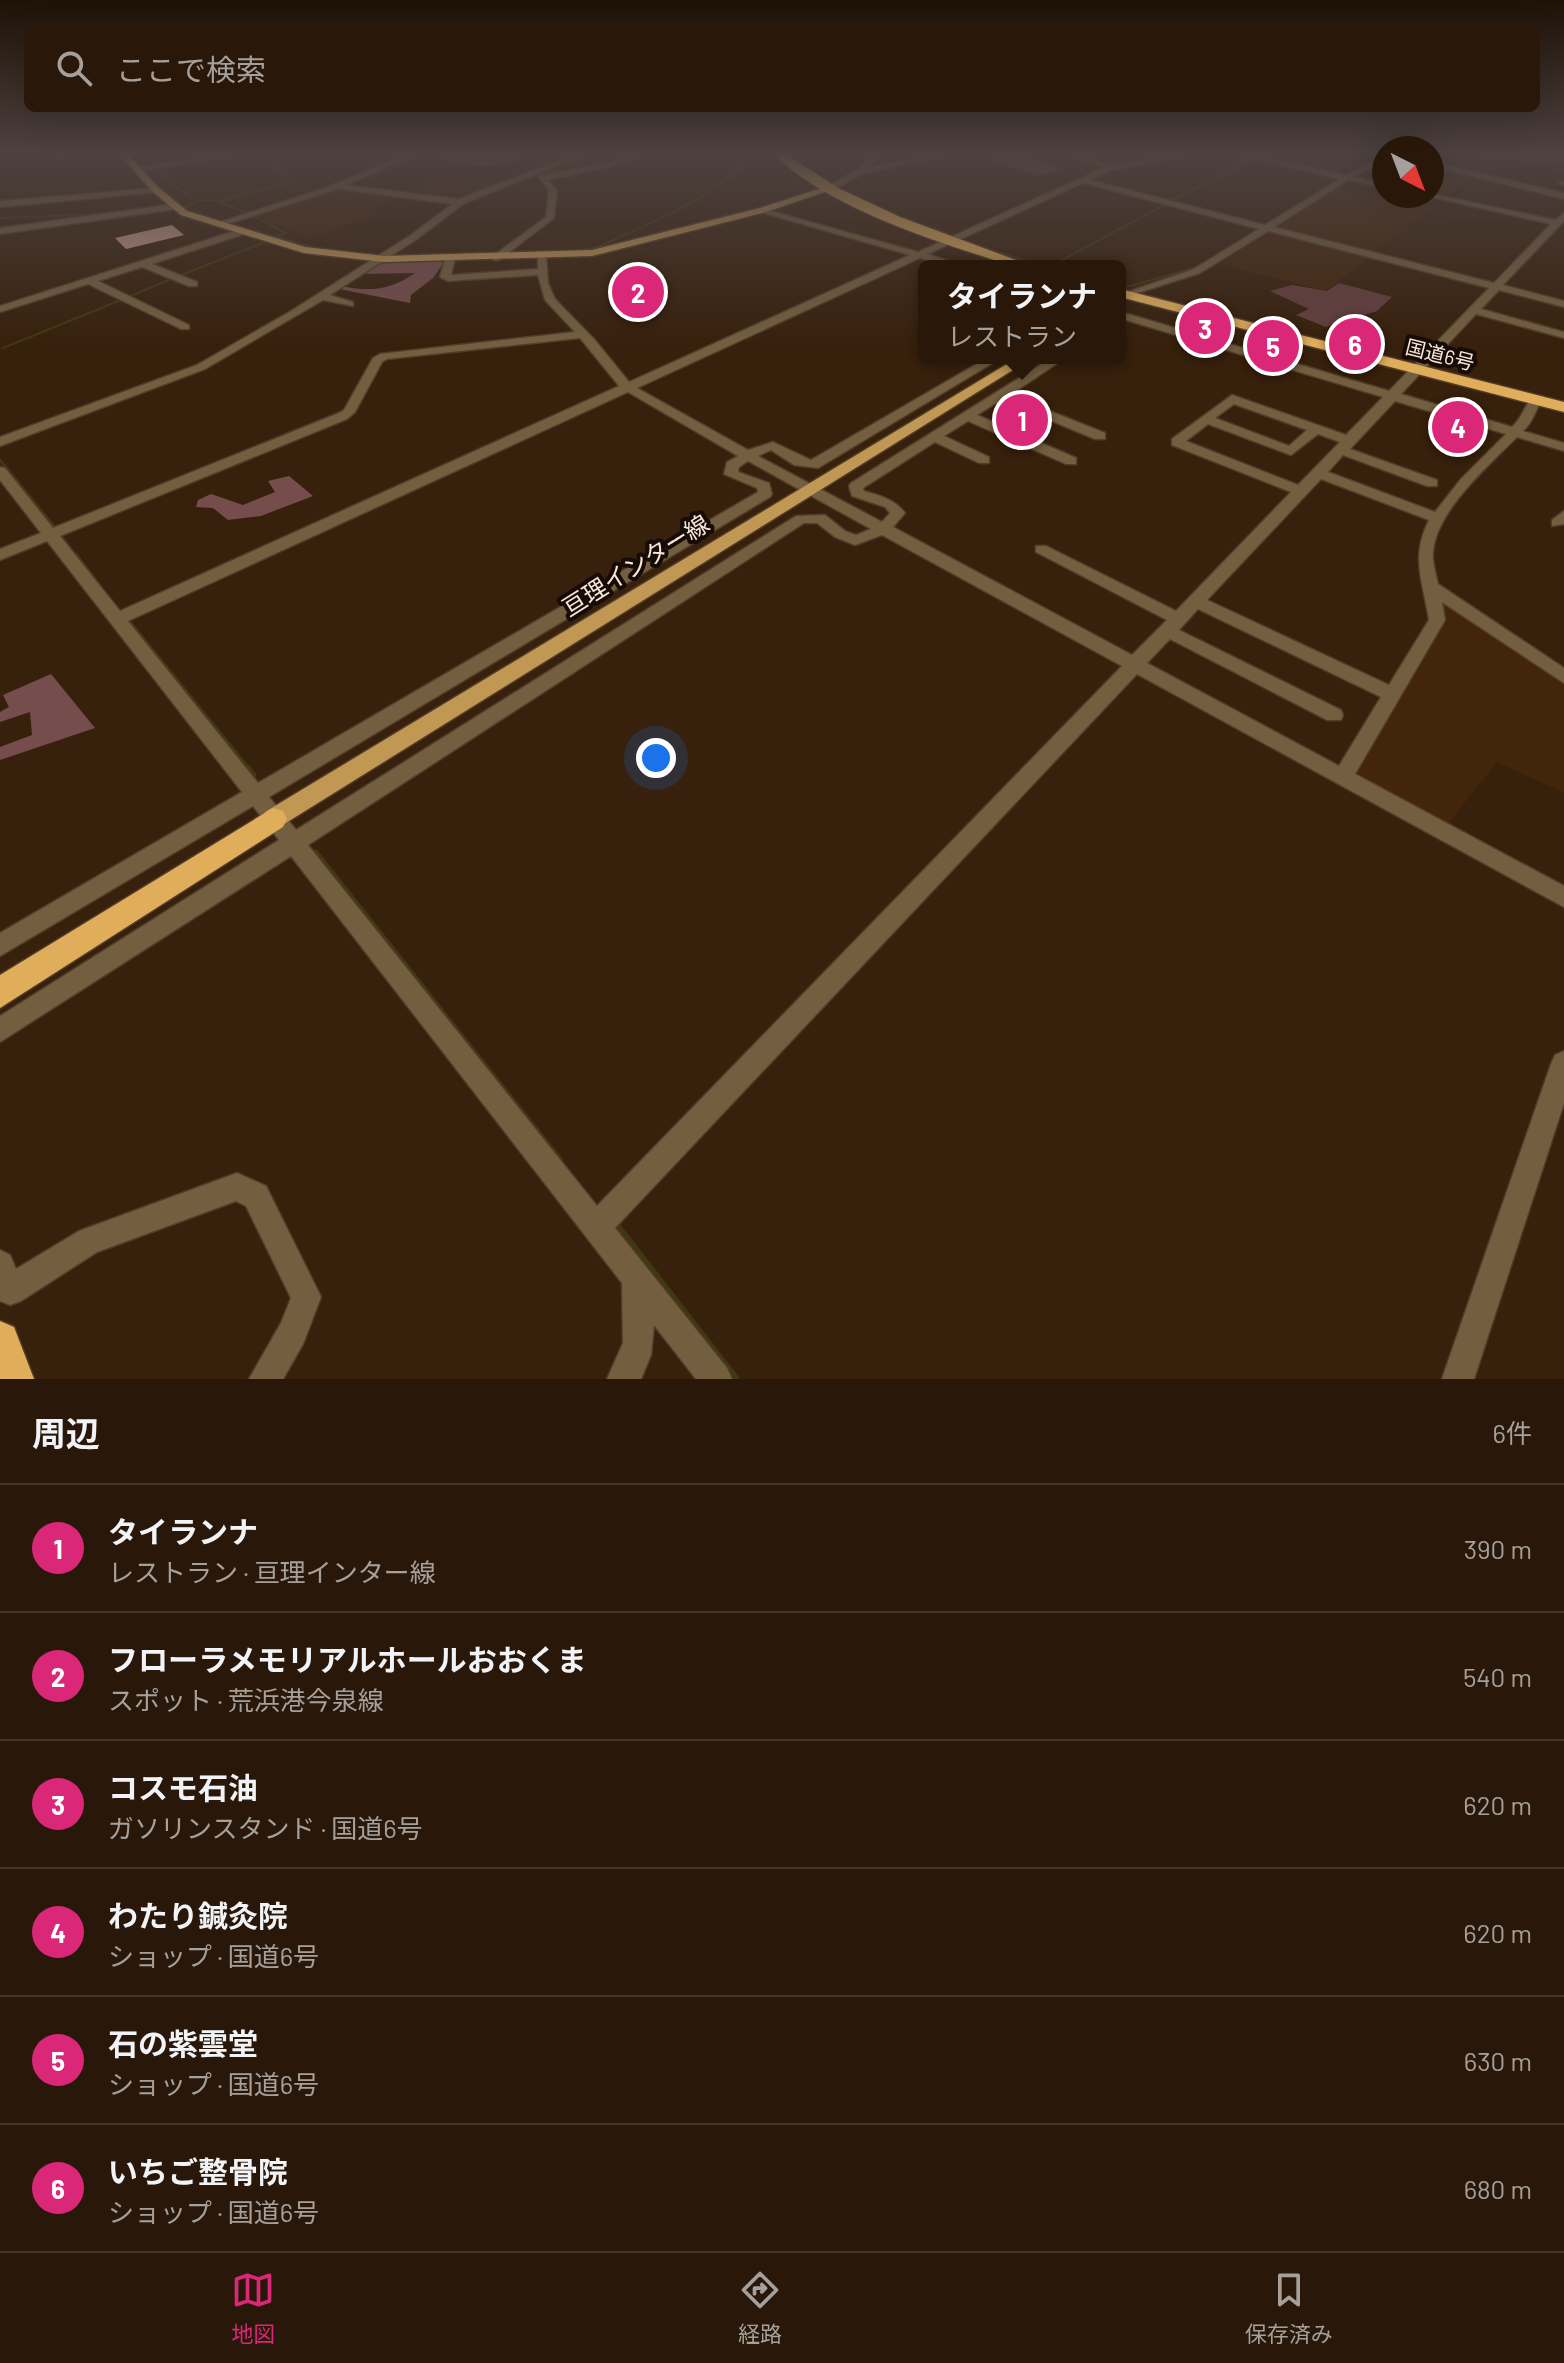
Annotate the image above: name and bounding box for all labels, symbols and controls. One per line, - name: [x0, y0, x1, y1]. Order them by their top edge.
- search box: [24, 24, 1540, 112]
- icon: search: [52, 46, 96, 90]
- text: ここで検索: [116, 51, 266, 87]
- north arrow: [1372, 136, 1444, 208]
- popup: [918, 260, 1126, 364]
- pin: 2: [612, 262, 664, 322]
- text: タイランナ: [947, 277, 1097, 313]
- pin: 3: [1179, 298, 1231, 358]
- pin: 6: [1329, 314, 1381, 374]
- pin: 5: [1247, 316, 1299, 376]
- text: レストラン: [947, 320, 1077, 351]
- street label: 国道6号: [1403, 334, 1477, 374]
- pin: 1: [996, 390, 1048, 450]
- pin: 4: [1432, 397, 1484, 457]
- street label: 亘理インター線: [556, 508, 714, 622]
- your location: [636, 738, 676, 778]
- text: 周辺: [32, 1412, 100, 1453]
- text: 6件: [1493, 1417, 1532, 1448]
- text: タイランナ: [108, 1513, 258, 1549]
- text: 1: [53, 1533, 63, 1564]
- text: 390 m: [1464, 1533, 1532, 1564]
- text: レストラン · 亘理インター線: [108, 1556, 436, 1587]
- text: フローラメモリアルホールおおくま: [108, 1641, 587, 1677]
- text: 2: [51, 1661, 65, 1692]
- text: 540 m: [1463, 1661, 1532, 1692]
- text: スポット · 荒浜港今泉線: [108, 1684, 384, 1715]
- text: コスモ石油: [108, 1769, 258, 1805]
- text: 3: [51, 1789, 65, 1820]
- text: 620 m: [1463, 1789, 1532, 1820]
- text: ガソリンスタンド · 国道6号: [108, 1812, 423, 1843]
- text: わたり鍼灸院: [108, 1897, 288, 1933]
- text: 4: [50, 1917, 66, 1948]
- text: 620 m: [1463, 1917, 1532, 1948]
- text: ショップ · 国道6号: [108, 1940, 319, 1971]
- text: 石の紫雲堂: [108, 2025, 258, 2061]
- text: 5: [51, 2045, 65, 2076]
- text: 630 m: [1464, 2045, 1532, 2076]
- text: ショップ · 国道6号: [108, 2068, 319, 2099]
- text: いちご整骨院: [108, 2153, 288, 2189]
- text: 6: [51, 2173, 65, 2204]
- text: 680 m: [1464, 2173, 1532, 2204]
- text: ショップ · 国道6号: [108, 2196, 319, 2227]
- tab: 地図: [231, 2268, 275, 2348]
- tab: 経路: [738, 2268, 782, 2348]
- tab: 保存済み: [1245, 2268, 1333, 2348]

